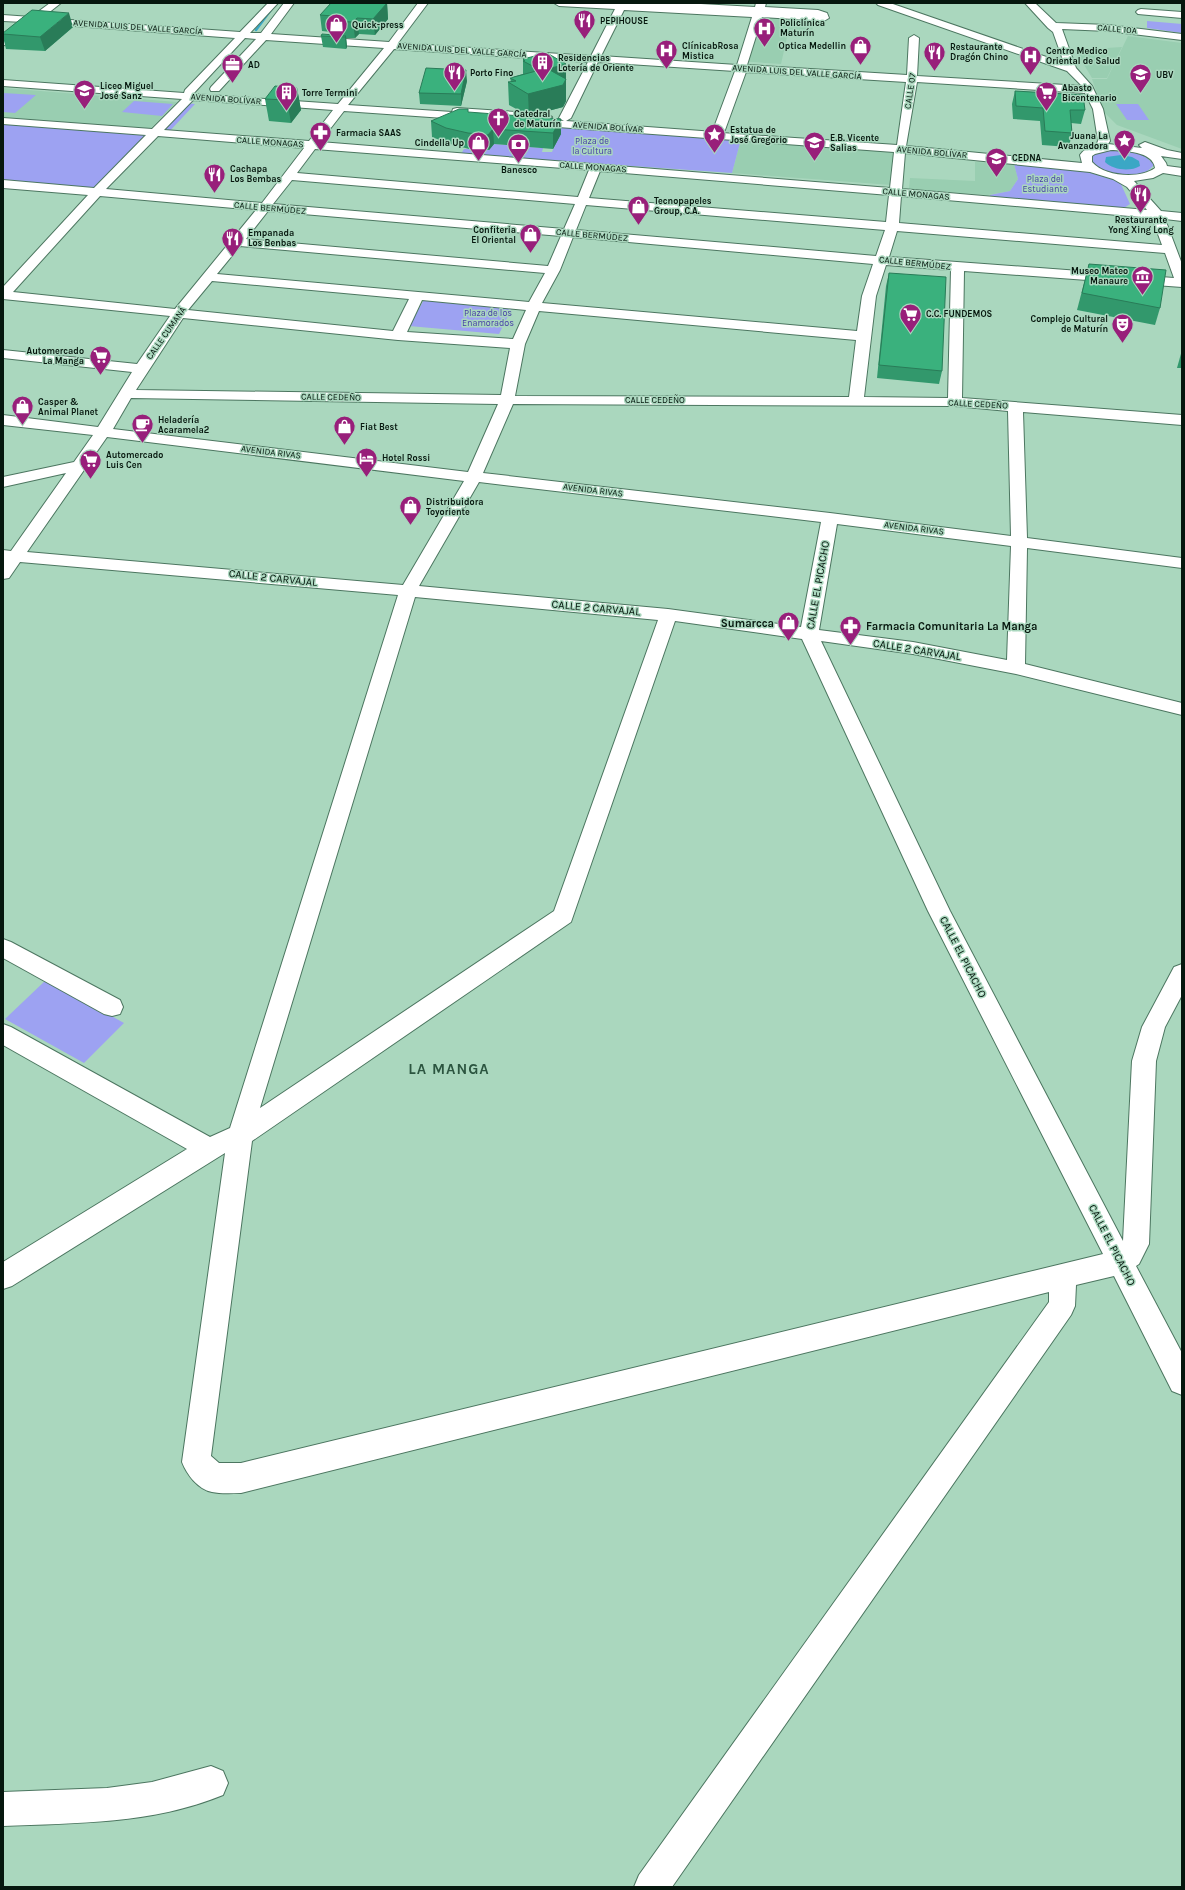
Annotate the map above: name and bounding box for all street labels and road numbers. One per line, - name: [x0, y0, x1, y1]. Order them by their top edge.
- street label: AVENIDA LUIS DEL VALLE GARCÍA: [73, 16, 203, 37]
- street label: CALLE 10A: [1097, 22, 1137, 36]
- street label: AVENIDA LUIS DEL VALLE GARCÍA: [397, 39, 527, 60]
- street label: AVENIDA LUIS DEL VALLE GARCÍA: [732, 61, 862, 82]
- street label: CALLE 07: [903, 72, 918, 109]
- street label: AVENIDA BOLÍVAR: [190, 91, 262, 106]
- street label: AVENIDA BOLÍVAR: [572, 119, 644, 134]
- street label: CALLE MONAGAS: [236, 135, 304, 149]
- street label: AVENIDA BOLÍVAR: [896, 143, 968, 160]
- street label: CALLE MONAGAS: [559, 160, 627, 174]
- street label: CALLE MONAGAS: [882, 186, 950, 202]
- street label: CALLE BERMÚDEZ: [234, 199, 307, 216]
- street label: CALLE BERMÚDEZ: [556, 226, 629, 243]
- street label: CALLE BERMÚDEZ: [879, 253, 952, 272]
- street label: CALLE CUMANÁ: [143, 304, 188, 361]
- street label: CALLE CEDEÑO: [301, 390, 361, 403]
- street label: CALLE CEDEÑO: [625, 394, 685, 405]
- street label: CALLE CEDEÑO: [948, 396, 1008, 411]
- street label: AVENIDA RIVAS: [240, 443, 302, 461]
- street label: AVENIDA RIVAS: [562, 481, 624, 499]
- street label: AVENIDA RIVAS: [883, 519, 945, 537]
- street label: CALLE EL PICACHO: [804, 540, 832, 630]
- street label: CALLE 2 CARVAJAL: [228, 567, 319, 589]
- street label: CALLE 2 CARVAJAL: [551, 598, 642, 618]
- street label: CALLE 2 CARVAJAL: [872, 637, 963, 664]
- street label: CALLE EL PICACHO: [937, 914, 989, 1000]
- street label: CALLE EL PICACHO: [1086, 1202, 1138, 1288]

